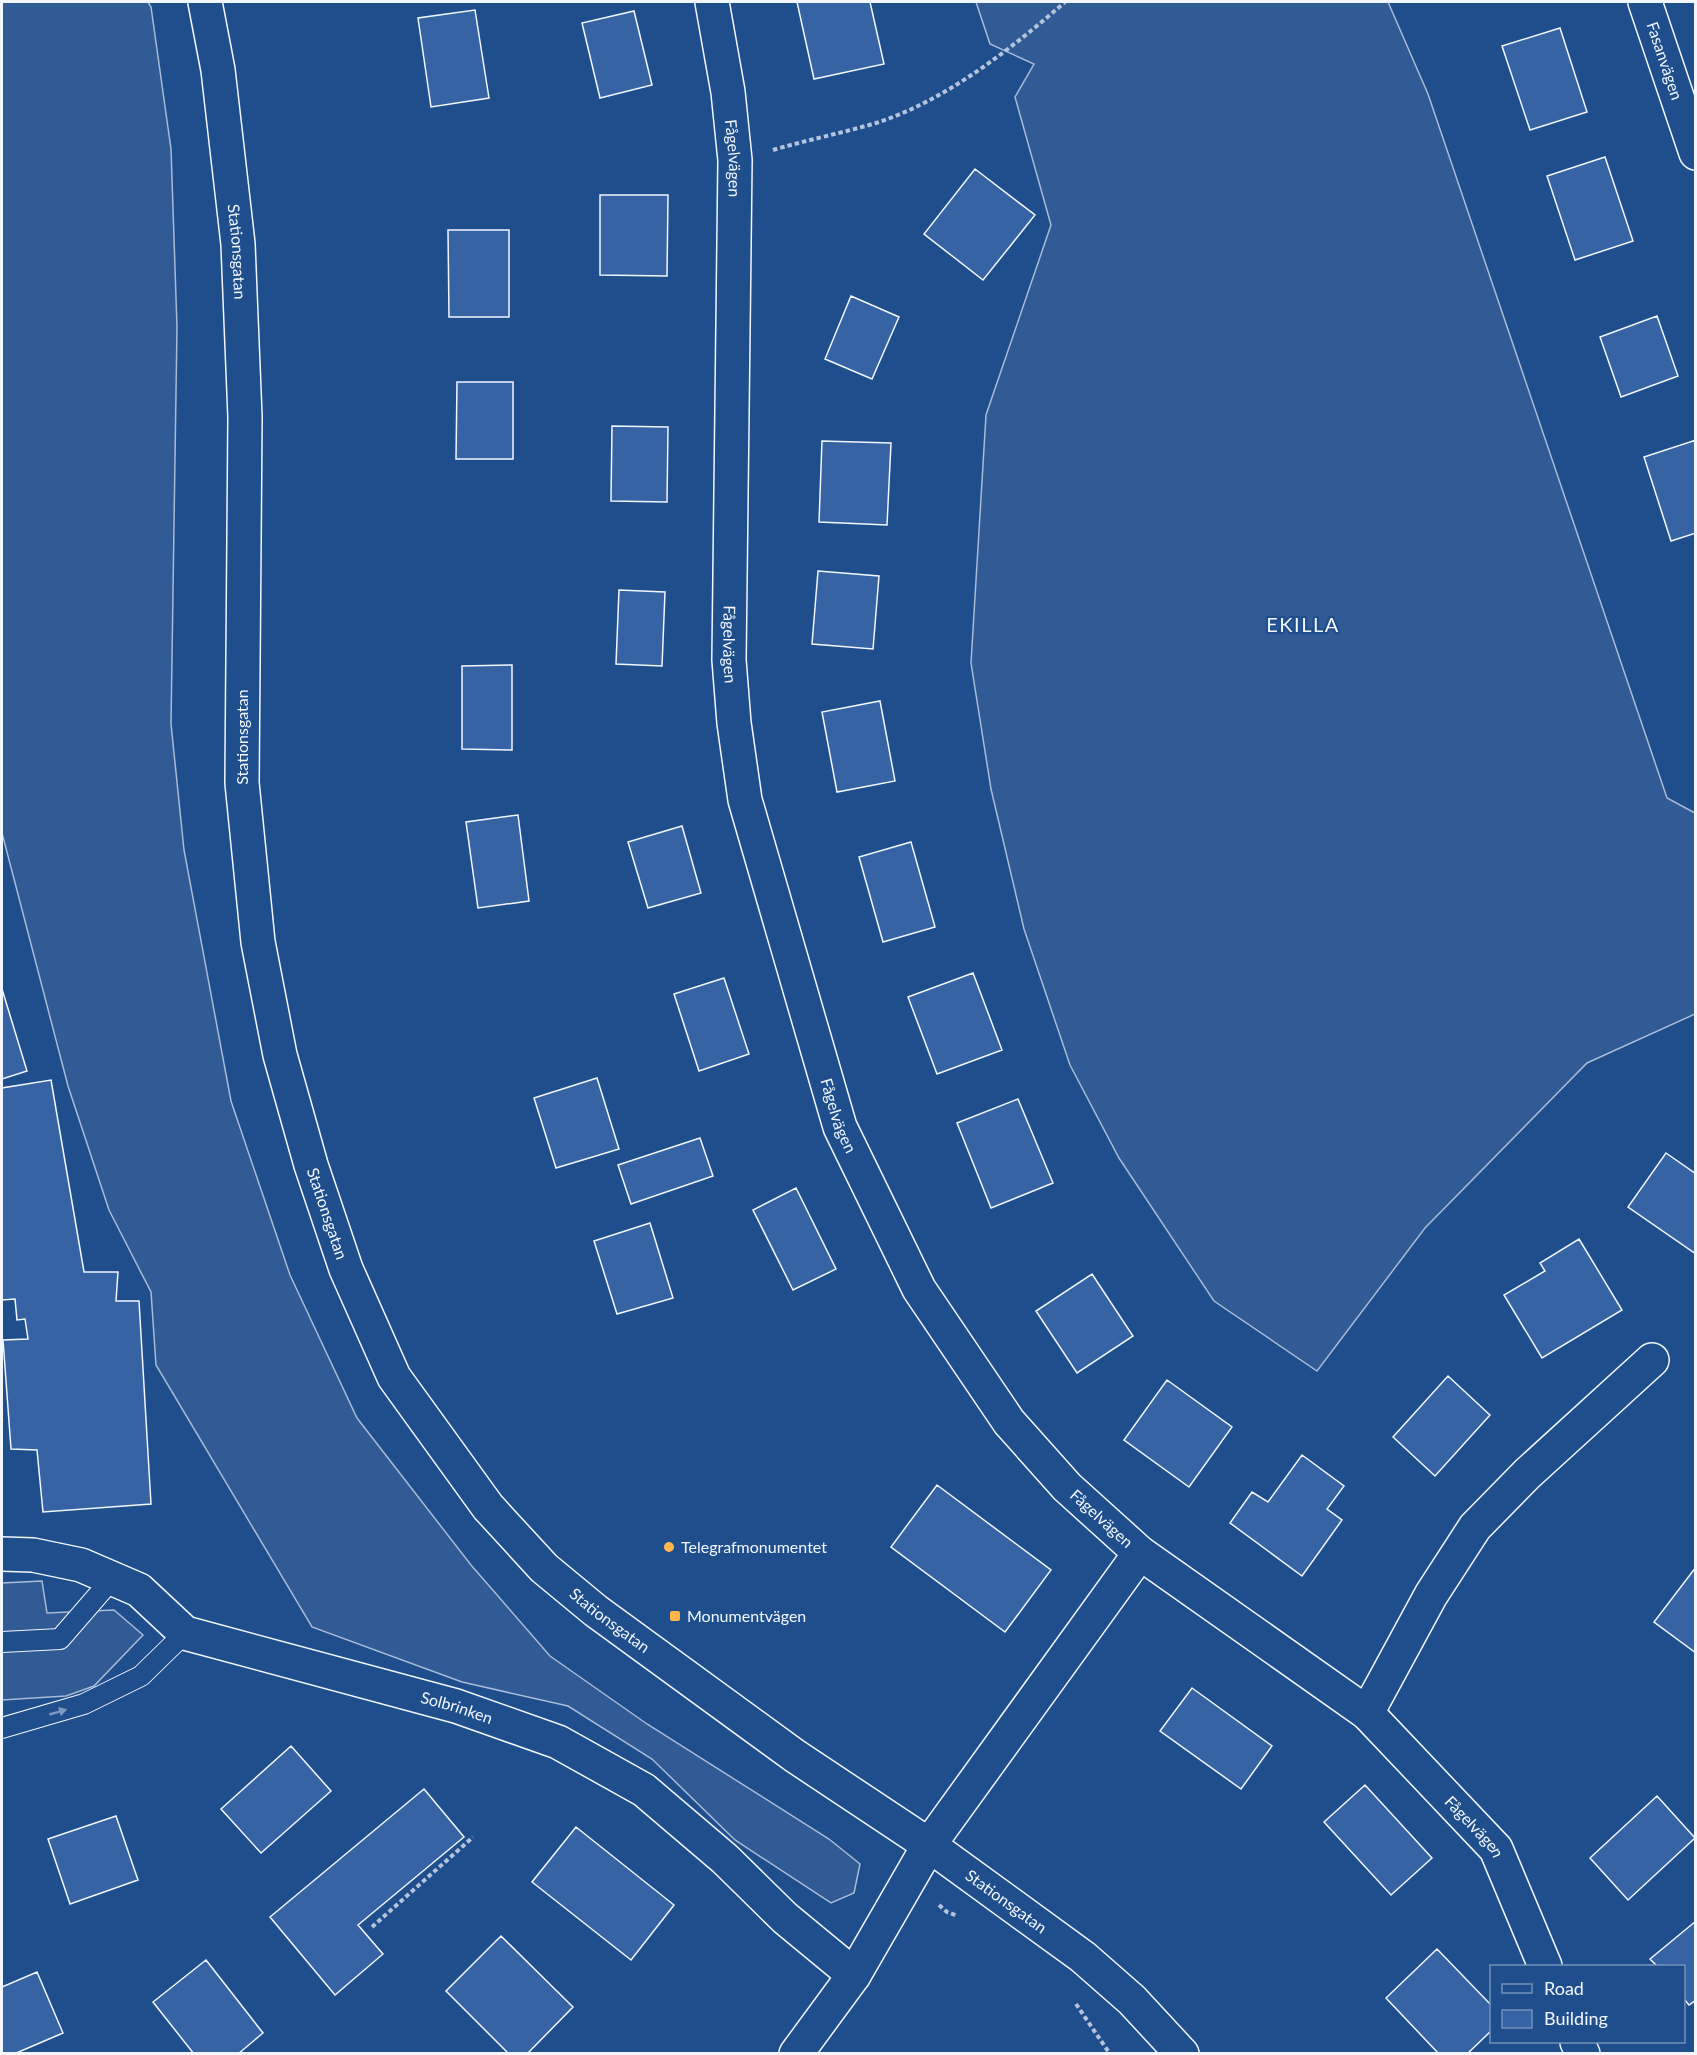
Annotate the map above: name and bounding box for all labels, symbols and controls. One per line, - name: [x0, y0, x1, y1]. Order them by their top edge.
- street label: Fasanvägen: [1643, 19, 1687, 102]
- street label: Fågelvägen: [722, 118, 745, 197]
- street label: Stationsgatan: [224, 203, 250, 300]
- street label: Fågelvägen: [720, 605, 741, 684]
- district label: EKILLA: [1266, 612, 1340, 636]
- street label: Stationsgatan: [232, 689, 251, 785]
- street label: Fågelvägen: [817, 1076, 861, 1156]
- street label: Stationsgatan: [304, 1165, 352, 1262]
- street label: Fågelvägen: [1067, 1485, 1137, 1551]
- place label: Telegrafmonumentet: [681, 1537, 827, 1556]
- marker: Telegrafmonumentet: [662, 1540, 676, 1554]
- street label: Stationsgatan: [566, 1583, 654, 1656]
- place label: Monumentvägen: [687, 1606, 806, 1625]
- marker: Monumentvägen: [668, 1609, 682, 1623]
- street label: Solbrinken: [419, 1687, 495, 1727]
- one-way arrow: [49, 1707, 67, 1716]
- street label: Fågelvägen: [1441, 1791, 1508, 1860]
- street label: Stationsgatan: [962, 1865, 1051, 1937]
- legend: [1490, 1965, 1685, 2043]
- text: Road: [1544, 1977, 1584, 1999]
- text: Building: [1544, 2007, 1608, 2029]

